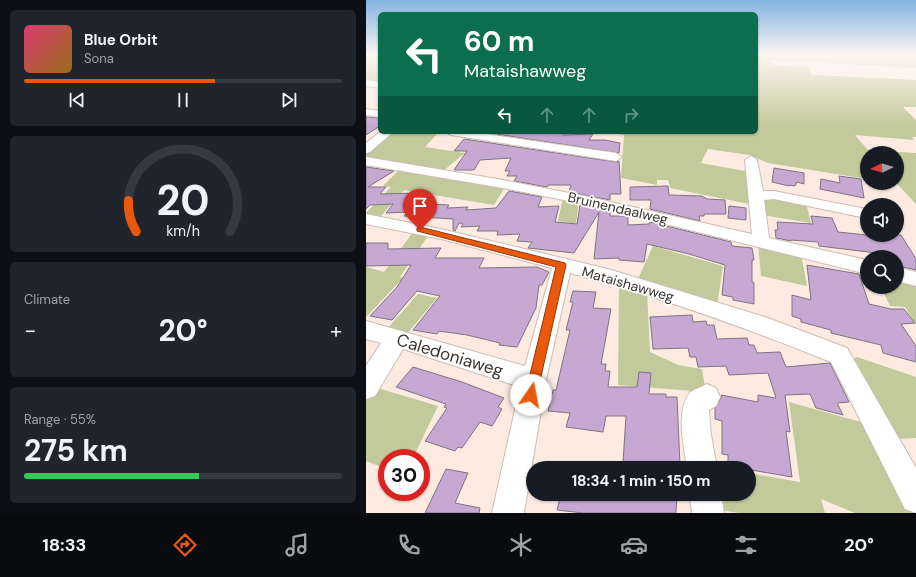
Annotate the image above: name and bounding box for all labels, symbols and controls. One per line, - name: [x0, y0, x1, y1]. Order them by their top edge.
- text: 60 m: [464, 23, 534, 60]
- icon: left: [398, 28, 450, 80]
- text: Blue Orbit: [84, 30, 158, 50]
- text: Sona: [84, 50, 114, 67]
- text: Mataishawweg: [464, 59, 586, 83]
- icon: previous: [66, 89, 88, 111]
- icon: pause: [172, 89, 194, 111]
- icon: next: [278, 89, 300, 111]
- icon: left: [494, 104, 516, 126]
- icon: ahead: [536, 104, 558, 126]
- icon: ahead: [578, 104, 600, 126]
- icon: right: [620, 104, 642, 126]
- north arrow: [860, 146, 904, 190]
- map controls: [860, 146, 904, 294]
- text: 20: [156, 173, 210, 227]
- street label: Bruinendaalweg: [566, 188, 670, 228]
- pin: [403, 189, 437, 230]
- icon: arrive: [409, 195, 431, 217]
- button: sound: [860, 198, 904, 242]
- text: km/h: [166, 221, 200, 239]
- button: search: [860, 250, 904, 294]
- street label: Mataishawweg: [580, 262, 676, 306]
- text: Climate: [24, 291, 70, 308]
- text: 20°: [158, 311, 208, 350]
- text: −: [24, 316, 36, 345]
- text: +: [330, 316, 342, 345]
- street label: Caledoniaweg: [394, 328, 506, 382]
- position arrow: [510, 374, 552, 416]
- text: Range · 55%: [24, 411, 96, 428]
- text: 275 km: [24, 431, 128, 470]
- speed limit sign: 30: [378, 449, 430, 501]
- text: 18:34 · 1 min · 150 m: [572, 471, 710, 491]
- icon: directions: [171, 531, 199, 559]
- icon: music: [283, 531, 311, 559]
- icon: phone: [395, 531, 423, 559]
- icon: climate: [507, 531, 535, 559]
- icon: car: [620, 531, 648, 559]
- icon: filters: [732, 531, 760, 559]
- text: 18:33: [42, 533, 86, 557]
- text: 20°: [844, 533, 874, 557]

